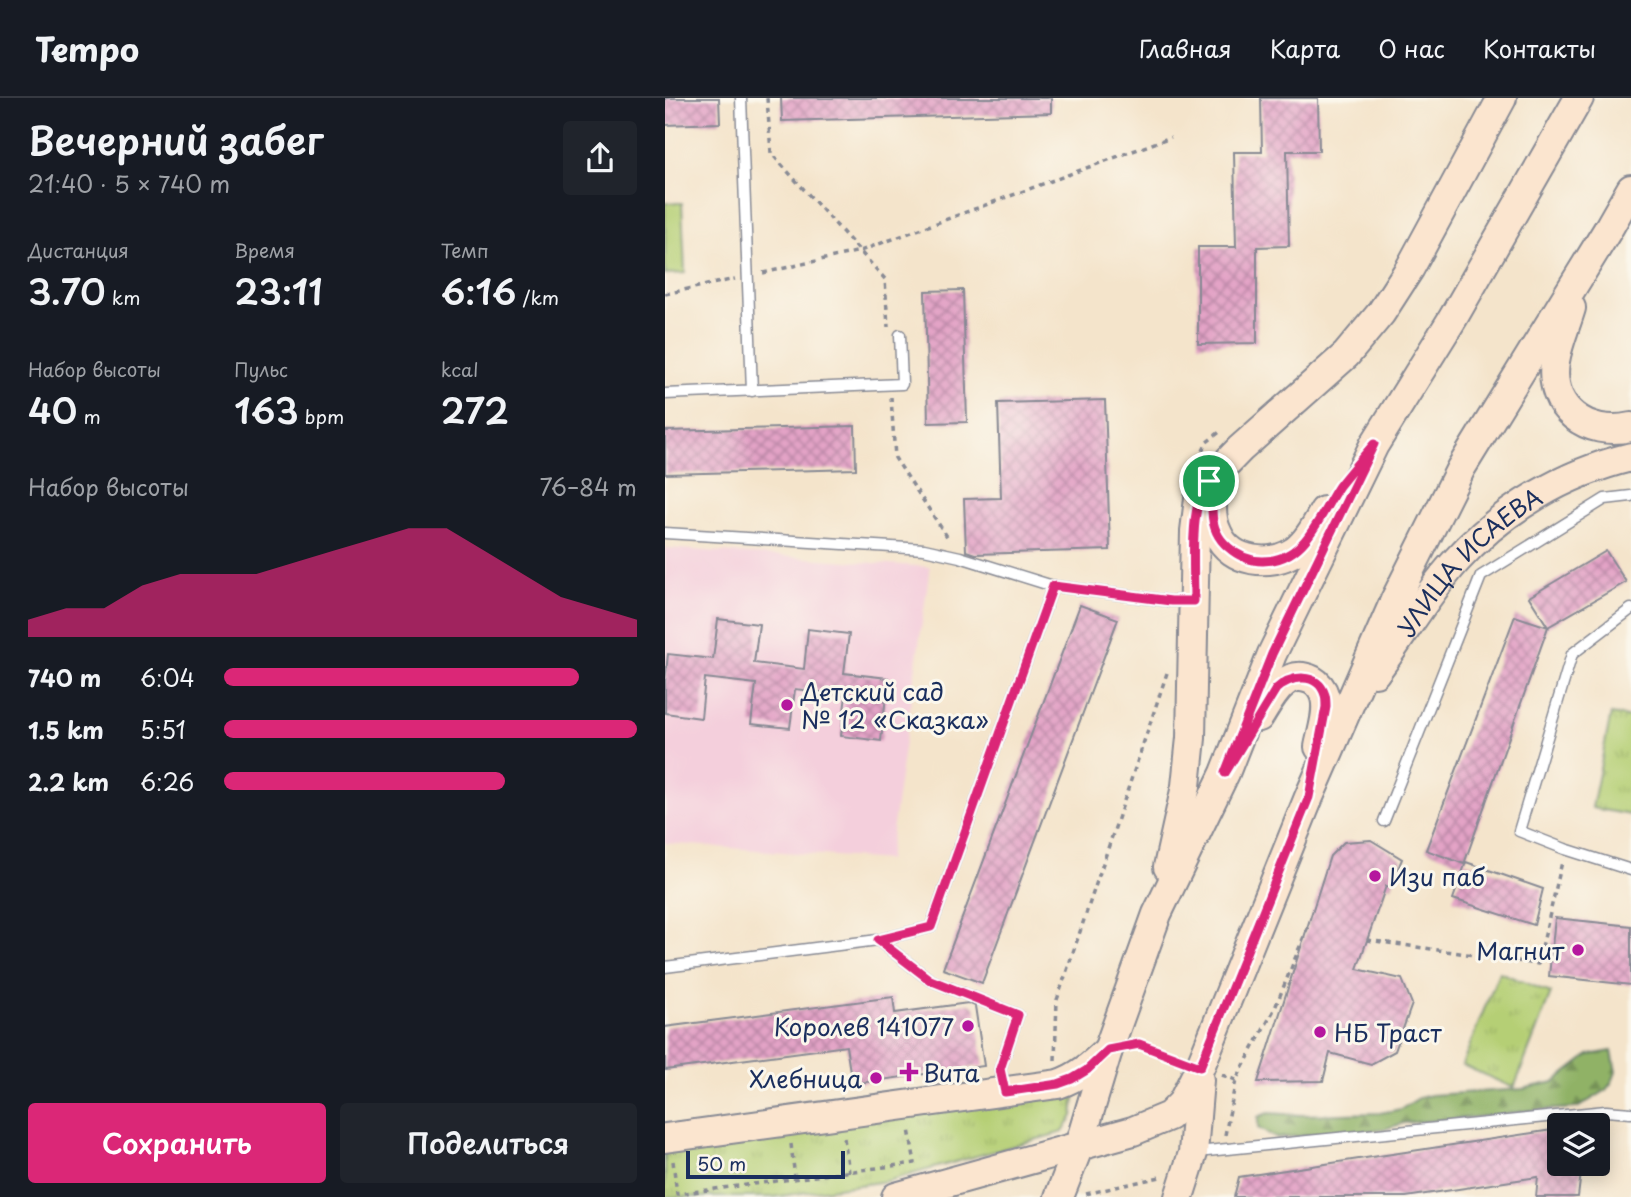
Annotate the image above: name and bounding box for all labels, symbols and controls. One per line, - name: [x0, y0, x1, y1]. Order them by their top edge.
- text: Tempo: [35, 23, 139, 73]
- text: Главная: [1139, 30, 1232, 66]
- text: Карта: [1270, 30, 1340, 66]
- text: О нас: [1378, 30, 1445, 66]
- text: Контакты: [1483, 30, 1596, 66]
- text: Вечерний забег: [28, 111, 324, 168]
- button: share: [563, 121, 637, 195]
- text: 21:40 · 5 × 740 m: [28, 166, 230, 201]
- text: Дистанция: [28, 236, 129, 264]
- text: Время: [234, 236, 295, 264]
- text: Темп: [441, 236, 489, 264]
- text: 3.70: [28, 264, 106, 317]
- text: 23:11: [234, 264, 323, 317]
- text: 6:16: [441, 264, 516, 317]
- text: km: [106, 283, 140, 311]
- text: /km: [516, 283, 559, 311]
- text: Набор высоты: [28, 355, 161, 383]
- text: Пульс: [234, 355, 288, 383]
- text: kcal: [441, 355, 479, 383]
- text: 40: [28, 383, 77, 436]
- text: 163: [234, 383, 299, 436]
- text: 272: [441, 383, 509, 436]
- text: m: [77, 402, 101, 430]
- text: bpm: [299, 402, 344, 430]
- pin: [1179, 451, 1239, 511]
- icon: arrive: [1190, 462, 1228, 500]
- text: Набор высоты: [28, 469, 189, 504]
- text: 76–84 m: [540, 469, 637, 504]
- street label: УЛИЦА ИСАЕВА: [1388, 478, 1549, 643]
- text: 740 m: [28, 660, 101, 695]
- text: 6:04: [140, 660, 195, 695]
- place label: Детский сад № 12 «Сказка»: [800, 673, 989, 737]
- marker: Детский сад № 12 «Сказка»: [779, 697, 795, 713]
- text: 1.5 km: [28, 712, 104, 747]
- text: 5:51: [140, 712, 186, 747]
- text: 2.2 km: [28, 764, 109, 799]
- text: 6:26: [140, 764, 194, 799]
- place label: Изи паб: [1389, 858, 1485, 894]
- marker: Изи паб: [1367, 868, 1383, 884]
- place label: Магнит: [1476, 932, 1565, 968]
- marker: Магнит: [1570, 942, 1586, 958]
- place label: Королев 141077: [773, 1008, 954, 1044]
- place label: НБ Траст: [1334, 1014, 1442, 1050]
- marker: Королев 141077: [960, 1018, 976, 1034]
- marker: НБ Траст: [1312, 1024, 1328, 1040]
- place label: Вита: [923, 1054, 980, 1090]
- place label: Хлебница: [749, 1060, 862, 1096]
- marker: Вита: [901, 1064, 917, 1080]
- marker: Хлебница: [868, 1070, 884, 1086]
- button: Сохранить: [28, 1103, 326, 1183]
- button: Поделиться: [340, 1103, 637, 1183]
- map controls: [1547, 1113, 1610, 1176]
- button: layers: [1547, 1113, 1610, 1176]
- scale bar: [686, 1148, 845, 1180]
- text: 50 m: [697, 1149, 746, 1177]

